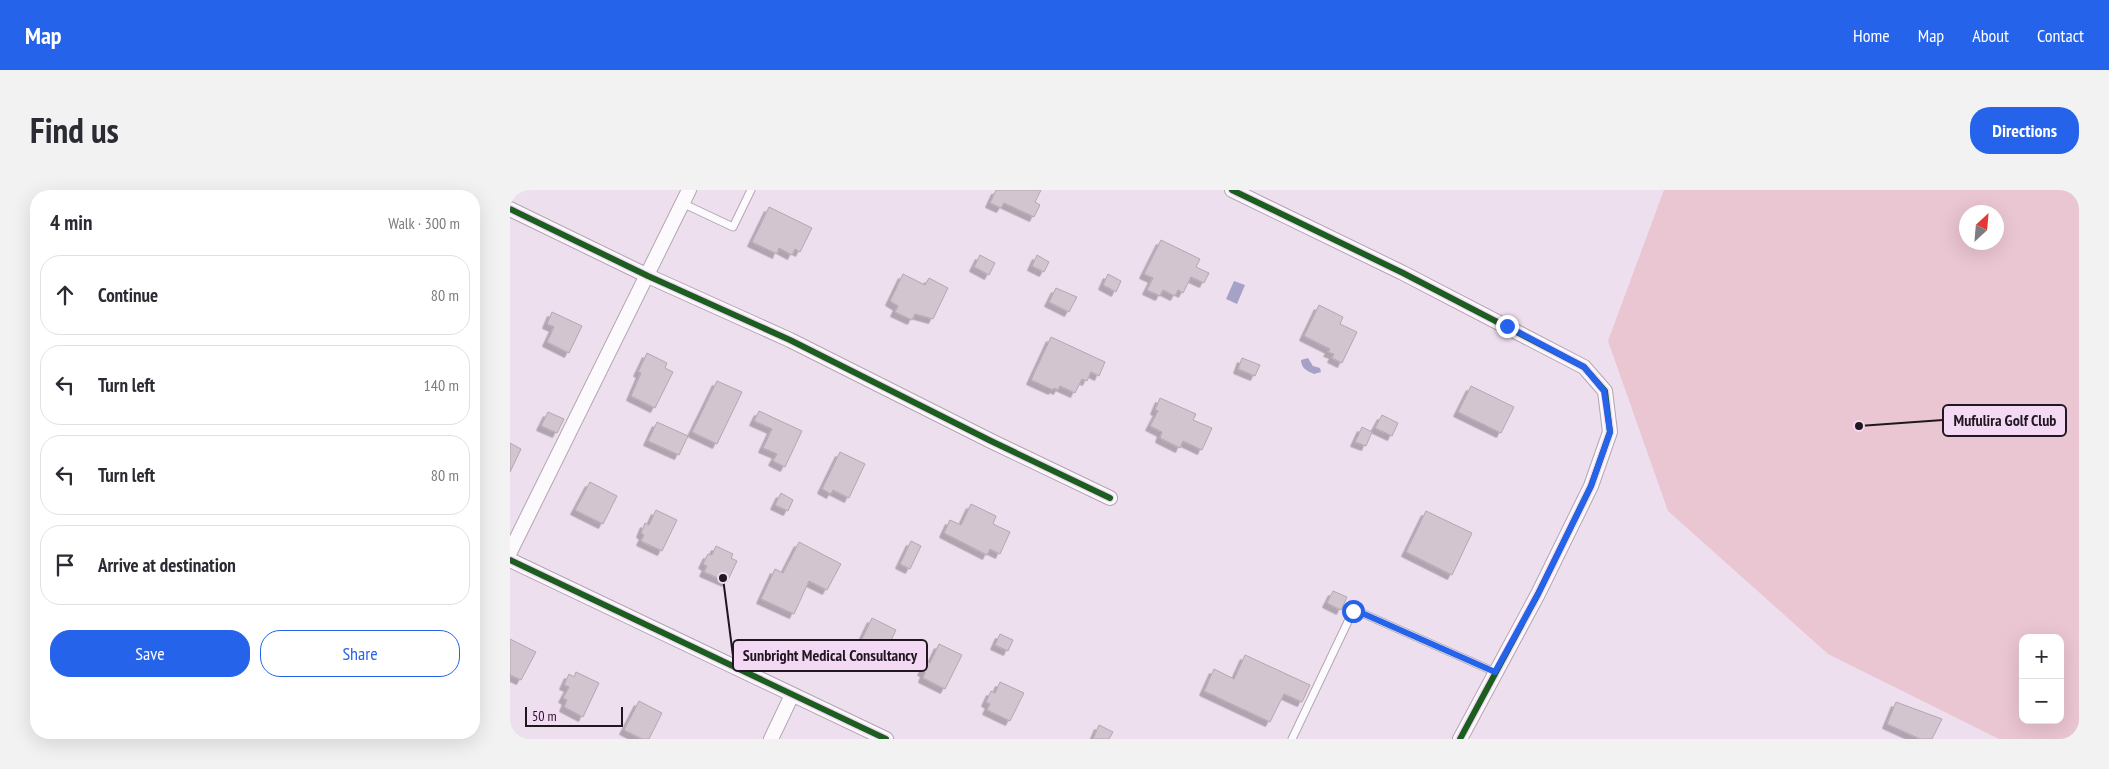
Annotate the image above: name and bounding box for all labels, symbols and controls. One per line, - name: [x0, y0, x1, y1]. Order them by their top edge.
- text: Map: [25, 20, 62, 51]
- text: Home: [1853, 24, 1890, 47]
- text: Map: [1918, 24, 1944, 47]
- text: About: [1972, 24, 2009, 47]
- text: Contact: [2037, 24, 2084, 47]
- text: Find us: [30, 107, 119, 153]
- button: Directions: [1970, 107, 2079, 154]
- north arrow: [1959, 205, 2004, 250]
- text: 4 min: [50, 209, 92, 236]
- text: Walk · 300 m: [388, 213, 460, 233]
- icon: ahead: [51, 281, 79, 309]
- text: Continue: [98, 283, 158, 307]
- text: 80 m: [431, 285, 459, 305]
- route end: [1496, 315, 1519, 338]
- icon: left: [51, 371, 79, 399]
- text: Turn left: [98, 373, 155, 397]
- text: 140 m: [424, 375, 459, 395]
- callout: Mufulira Golf Club: [1943, 405, 2066, 436]
- text: Mufulira Golf Club: [1954, 410, 2056, 430]
- icon: left: [51, 461, 79, 489]
- text: Turn left: [98, 463, 155, 487]
- text: 80 m: [431, 465, 459, 485]
- icon: arrive: [51, 551, 79, 579]
- text: Arrive at destination: [98, 553, 236, 577]
- route start: [1342, 600, 1365, 623]
- button: Save: [50, 630, 250, 677]
- button: Share: [260, 630, 460, 677]
- map controls: [2019, 634, 2064, 724]
- button: +: [2019, 634, 2064, 679]
- callout: Sunbright Medical Consultancy: [733, 640, 927, 671]
- text: Sunbright Medical Consultancy: [743, 645, 918, 665]
- button: −: [2019, 679, 2064, 724]
- scale bar: [525, 704, 622, 727]
- text: 50 m: [532, 707, 557, 725]

